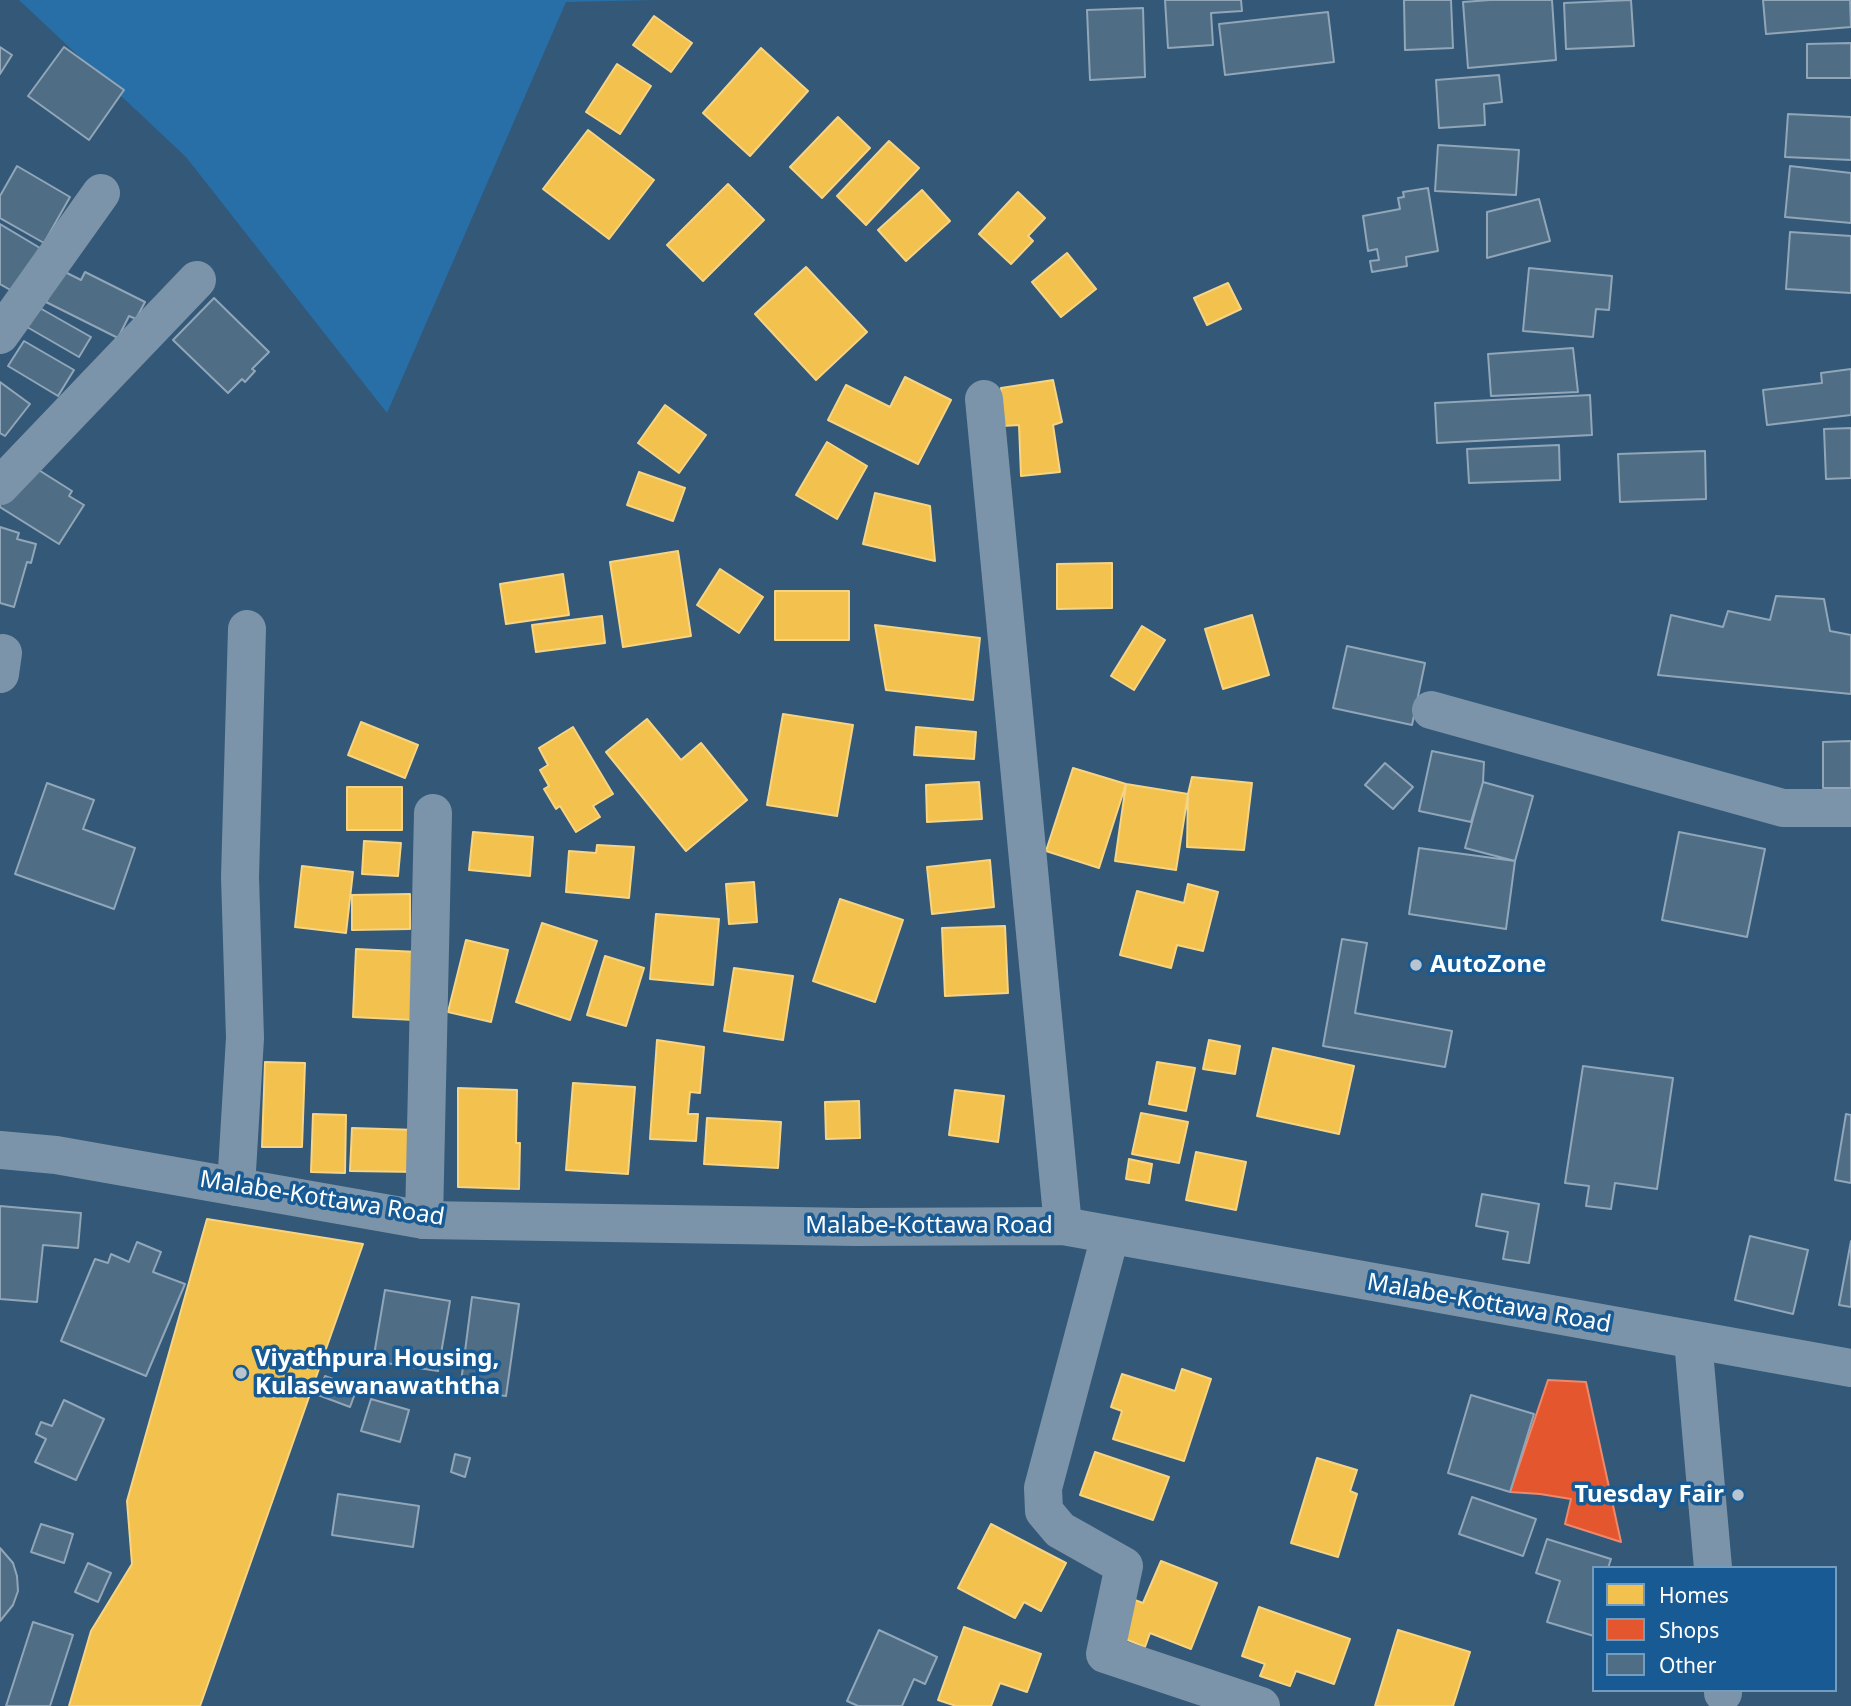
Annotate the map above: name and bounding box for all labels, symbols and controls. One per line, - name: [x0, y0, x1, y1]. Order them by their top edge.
- place label: AutoZone: [1430, 951, 1546, 979]
- marker: AutoZone: [1408, 957, 1424, 973]
- street label: Malabe-Kottawa Road: [198, 1165, 446, 1233]
- street label: Malabe-Kottawa Road: [805, 1212, 1053, 1240]
- street label: Malabe-Kottawa Road: [1365, 1268, 1613, 1340]
- place label: Viyathpura Housing, Kulasewanawaththa: [255, 1345, 500, 1401]
- marker: Viyathpura Housing, Kulasewanawaththa: [233, 1365, 249, 1381]
- place label: Tuesday Fair: [1574, 1481, 1724, 1509]
- marker: Tuesday Fair: [1730, 1487, 1746, 1503]
- legend: [1592, 1566, 1837, 1692]
- text: Homes: [1659, 1581, 1729, 1609]
- text: Shops: [1659, 1616, 1719, 1644]
- text: Other: [1659, 1651, 1716, 1679]

